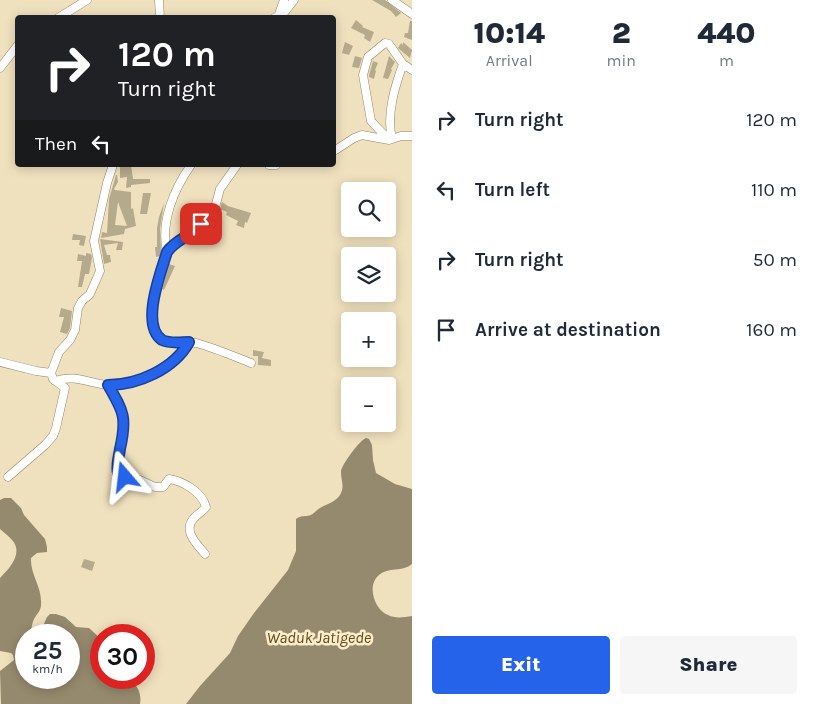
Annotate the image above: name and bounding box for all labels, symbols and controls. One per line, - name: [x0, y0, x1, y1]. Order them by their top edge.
- text: 10:14: [473, 15, 545, 51]
- text: 2: [612, 15, 631, 51]
- text: 440: [697, 15, 756, 51]
- text: 120 m: [118, 34, 216, 75]
- icon: right: [35, 35, 100, 100]
- text: Arrival: [486, 51, 533, 70]
- text: min: [606, 51, 636, 70]
- text: m: [719, 51, 734, 70]
- text: Turn right: [118, 76, 216, 102]
- icon: right: [432, 106, 460, 134]
- text: Turn right: [475, 109, 564, 131]
- text: 120 m: [746, 109, 797, 131]
- icon: left: [87, 130, 115, 158]
- text: Then: [35, 133, 77, 155]
- icon: left: [432, 176, 460, 204]
- text: Turn left: [475, 179, 550, 201]
- text: 110 m: [751, 179, 797, 201]
- map controls: [341, 182, 396, 432]
- button: search: [341, 182, 396, 237]
- pin: [180, 203, 222, 245]
- icon: arrive: [187, 210, 215, 238]
- icon: right: [432, 246, 460, 274]
- button: layers: [341, 247, 396, 302]
- text: Turn right: [475, 249, 564, 271]
- text: 50 m: [753, 249, 797, 271]
- button: +: [341, 312, 396, 367]
- icon: arrive: [432, 316, 460, 344]
- text: Arrive at destination: [475, 319, 661, 341]
- text: 160 m: [746, 319, 797, 341]
- button: −: [341, 377, 396, 432]
- position arrow: [98, 450, 150, 502]
- speed limit sign: 30: [90, 624, 155, 689]
- water label: Waduk Jatigede: [267, 628, 372, 647]
- text: 25: [33, 636, 62, 665]
- button: Exit: [432, 636, 610, 694]
- button: Share: [620, 636, 797, 694]
- text: km/h: [32, 662, 63, 676]

